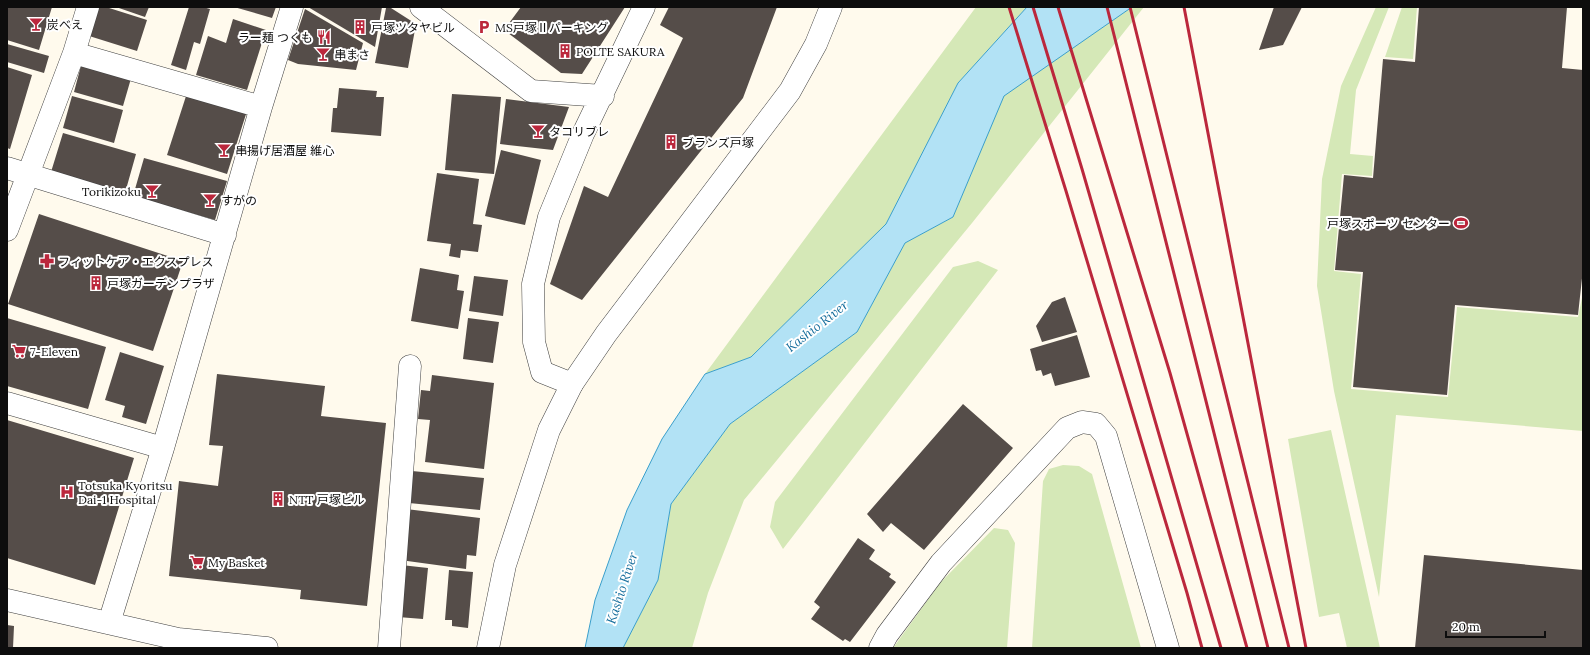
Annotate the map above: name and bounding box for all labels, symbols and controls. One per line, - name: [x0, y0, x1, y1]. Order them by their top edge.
- bar icon: 炭べえ: [28, 16, 44, 32]
- place label: 炭べえ: [47, 17, 83, 32]
- building icon: 戸塚ツタヤビル: [352, 19, 368, 35]
- parking icon: MS戸塚Ⅱパーキング: [476, 19, 492, 35]
- place label: 戸塚ツタヤビル: [371, 20, 455, 35]
- place label: MS戸塚Ⅱパーキング: [495, 20, 608, 35]
- restaurant icon: ラー麺 つくも: [316, 29, 332, 45]
- place label: ラー麺 つくも: [238, 30, 313, 45]
- building icon: POLTE SAKURA: [557, 43, 573, 59]
- place label: POLTE SAKURA: [576, 44, 665, 59]
- bar icon: 串まさ: [315, 46, 331, 62]
- place label: 串まさ: [334, 47, 370, 62]
- bar icon: タコリブレ: [530, 123, 546, 139]
- place label: タコリブレ: [549, 124, 609, 139]
- building icon: ブランズ戸塚: [663, 134, 679, 150]
- place label: ブランズ戸塚: [682, 135, 754, 150]
- bar icon: 串揚げ居酒屋 維心: [216, 142, 232, 158]
- place label: 串揚げ居酒屋 維心: [235, 143, 334, 158]
- bar icon: Torikizoku: [144, 183, 160, 199]
- place label: Torikizoku: [82, 184, 141, 199]
- bar icon: すがの: [202, 192, 218, 208]
- place label: すがの: [221, 193, 257, 208]
- sports icon: 戸塚スポーツ センター: [1453, 215, 1469, 231]
- place label: 戸塚スポーツ センター: [1327, 216, 1450, 231]
- pharmacy icon: フィットケア・エクスプレス: [39, 253, 55, 269]
- place label: フィットケア・エクスプレス: [58, 254, 213, 269]
- building icon: 戸塚ガーデンプラザ: [88, 275, 104, 291]
- place label: 戸塚ガーデンプラザ: [107, 276, 215, 291]
- water label: Kashio River: [782, 296, 852, 356]
- supermarket icon: 7-Eleven: [11, 343, 27, 359]
- place label: 7-Eleven: [30, 344, 78, 359]
- place label: Totsuka Kyoritsu Dai-1 Hospital: [78, 478, 173, 507]
- hospital icon: Totsuka Kyoritsu Dai-1 Hospital: [59, 484, 75, 500]
- building icon: NTT 戸塚ビル: [270, 491, 286, 507]
- place label: NTT 戸塚ビル: [289, 492, 365, 507]
- water label: Kashio River: [602, 550, 642, 626]
- supermarket icon: My Basket: [189, 554, 205, 570]
- place label: My Basket: [208, 555, 265, 570]
- scale bar: [1446, 613, 1545, 639]
- text: 20 m: [1452, 619, 1480, 634]

